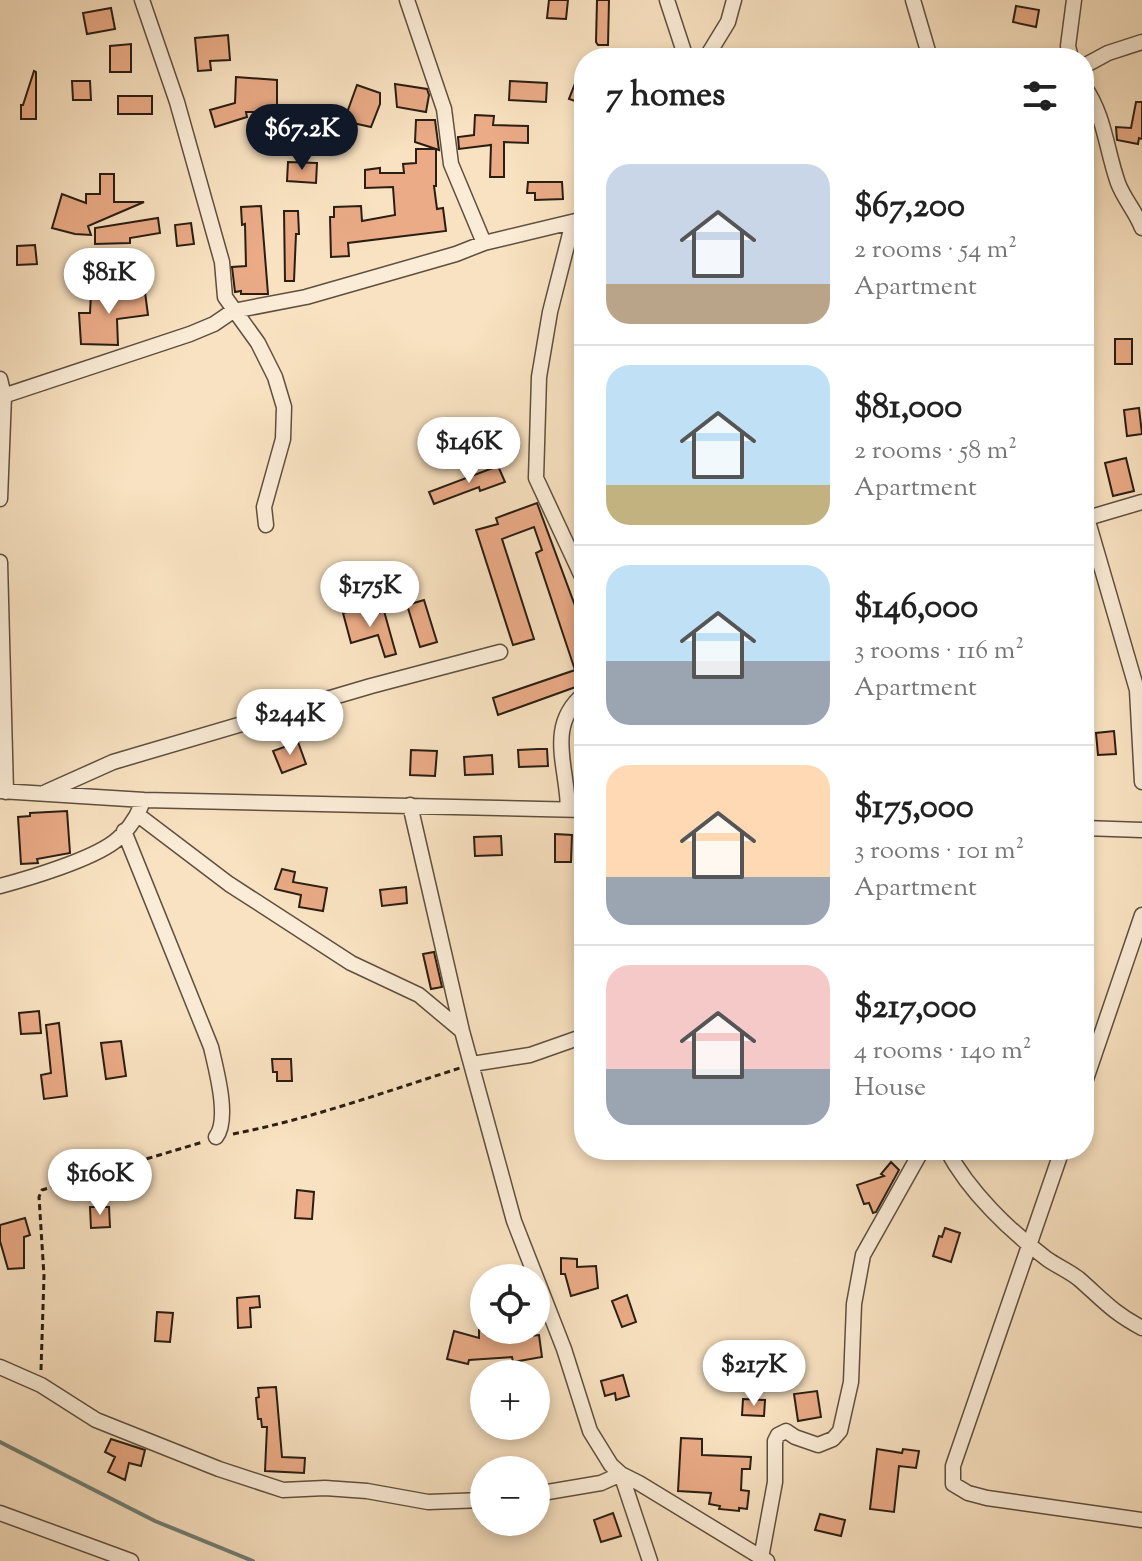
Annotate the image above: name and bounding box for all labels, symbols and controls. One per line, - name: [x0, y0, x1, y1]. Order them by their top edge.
- text: 7 homes: [606, 72, 725, 121]
- icon: filters: [1018, 74, 1062, 118]
- pin: $67.2K: [237, 104, 367, 172]
- text: $67.2K: [264, 111, 340, 148]
- text: $67,200: [854, 183, 965, 232]
- icon: home: [670, 196, 766, 292]
- text: 2 rooms · 54 m²: [854, 232, 1017, 269]
- pin: $81K: [62, 248, 156, 316]
- text: $81K: [82, 255, 136, 292]
- text: Apartment: [854, 269, 977, 306]
- text: $81,000: [854, 384, 962, 433]
- icon: home: [670, 397, 766, 493]
- pin: $146K: [413, 417, 525, 485]
- text: $146K: [435, 424, 503, 461]
- text: 2 rooms · 58 m²: [854, 433, 1017, 470]
- text: Apartment: [854, 470, 977, 507]
- pin: $175K: [314, 561, 426, 629]
- text: $175K: [338, 568, 402, 605]
- text: $146,000: [854, 584, 978, 633]
- icon: home: [670, 597, 766, 693]
- text: 3 rooms · 116 m²: [854, 633, 1024, 670]
- text: Apartment: [854, 670, 977, 707]
- pin: $244K: [234, 689, 346, 757]
- text: $244K: [254, 696, 326, 733]
- text: $175,000: [854, 784, 974, 833]
- icon: home: [670, 797, 766, 893]
- text: 3 rooms · 101 m²: [854, 833, 1024, 870]
- text: Apartment: [854, 870, 977, 907]
- text: $217,000: [854, 984, 977, 1033]
- icon: home: [670, 997, 766, 1093]
- text: 4 rooms · 140 m²: [854, 1033, 1031, 1070]
- text: House: [854, 1070, 926, 1107]
- pin: $160K: [44, 1149, 156, 1217]
- text: $160K: [66, 1156, 134, 1193]
- map controls: [470, 1264, 550, 1536]
- button: locate: [470, 1264, 550, 1344]
- pin: $217K: [698, 1340, 810, 1408]
- text: $217K: [721, 1347, 787, 1384]
- button: +: [470, 1360, 550, 1440]
- button: −: [470, 1456, 550, 1536]

